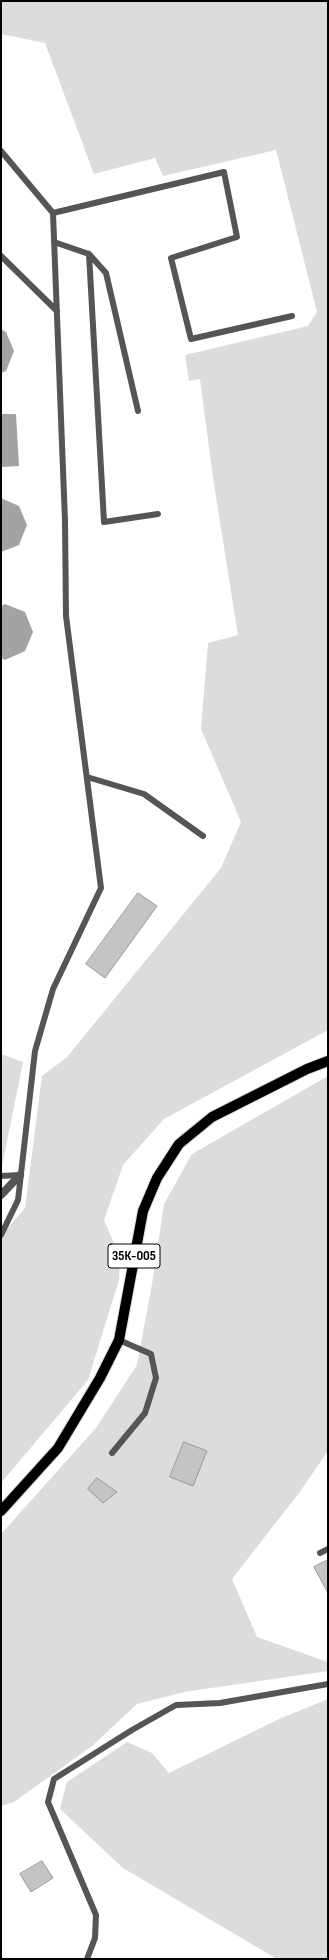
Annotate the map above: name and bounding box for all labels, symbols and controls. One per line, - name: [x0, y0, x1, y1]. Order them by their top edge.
- road number: 35К-005: [108, 1244, 160, 1268]

